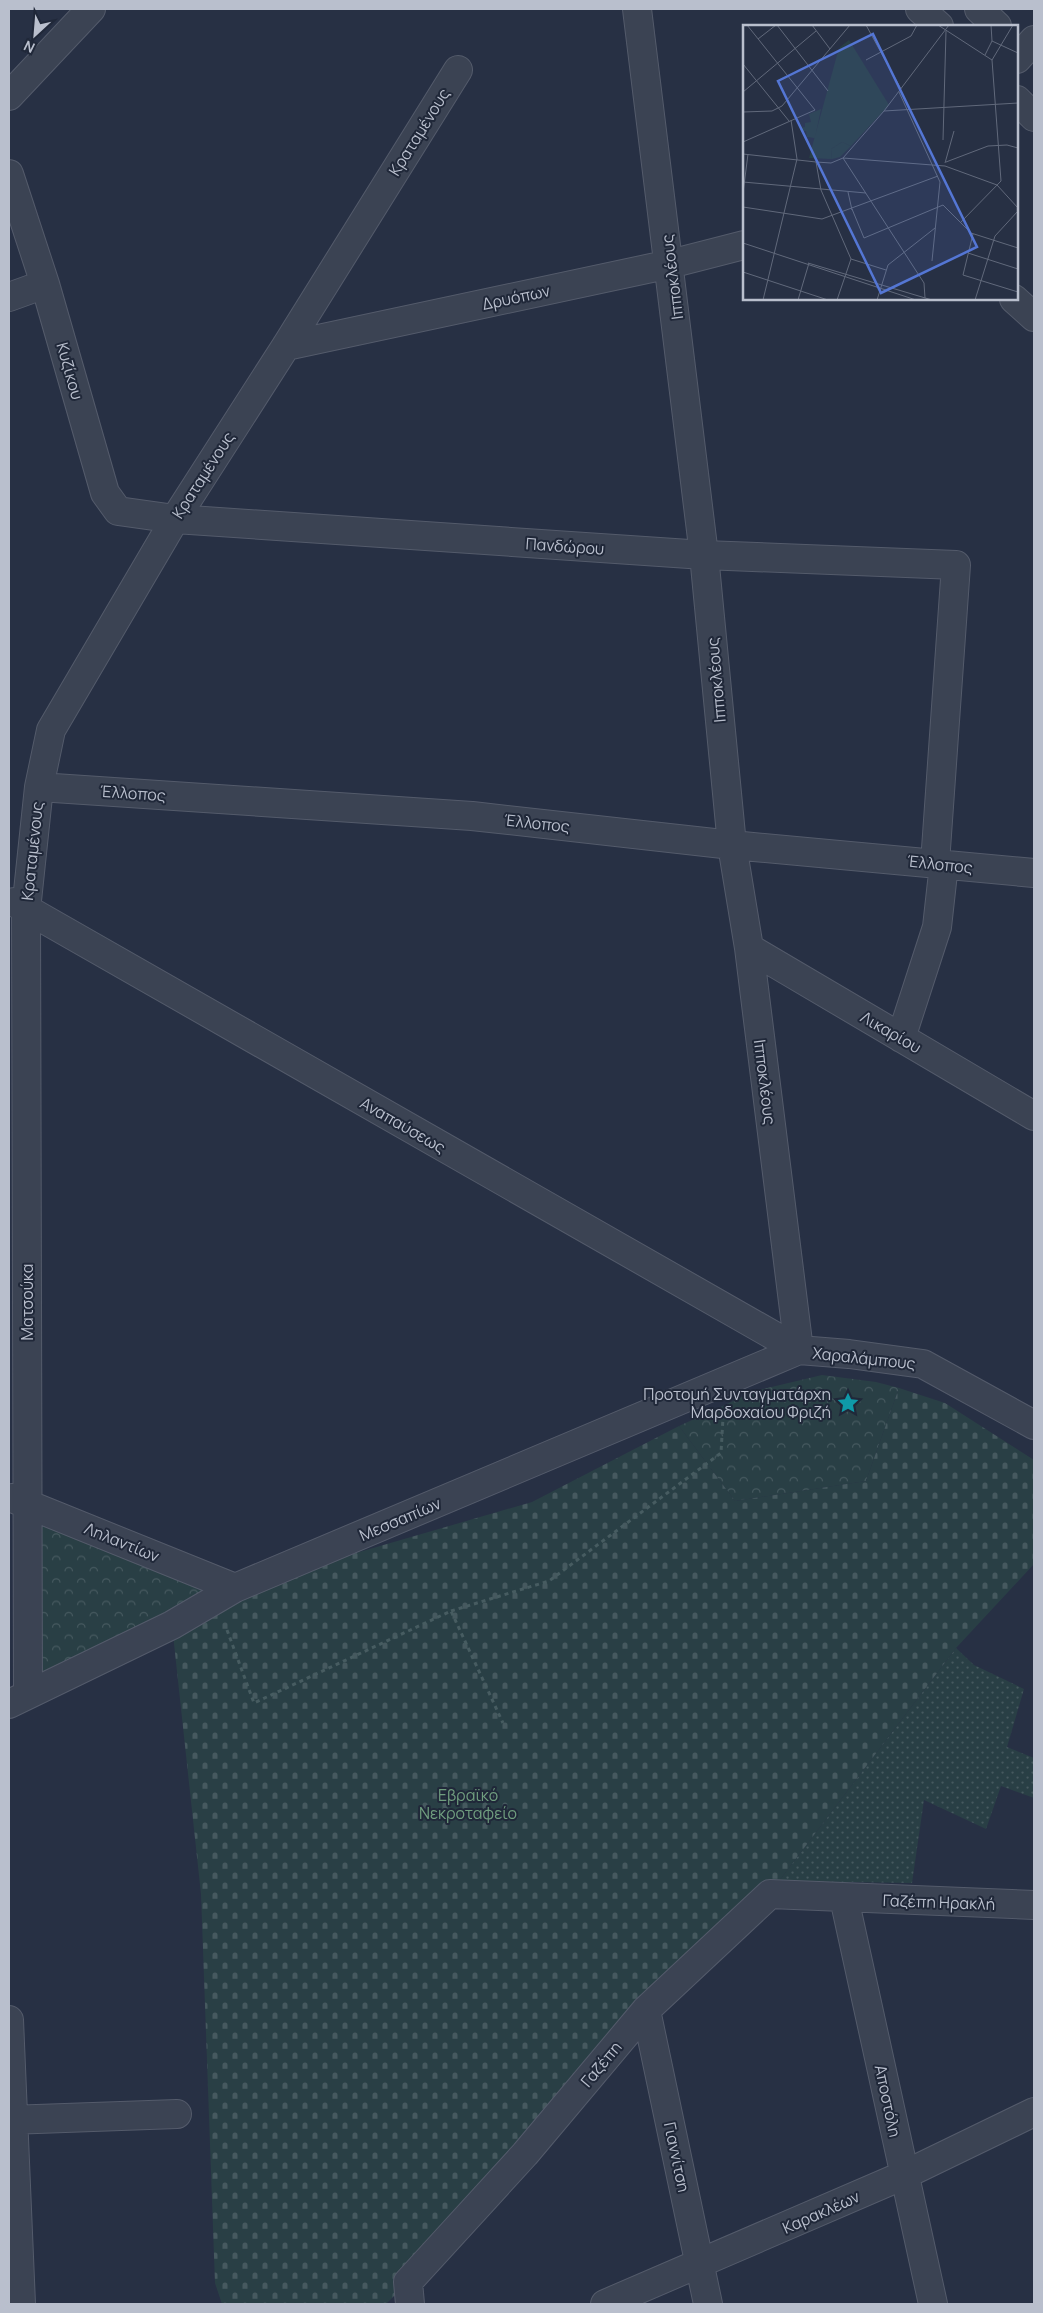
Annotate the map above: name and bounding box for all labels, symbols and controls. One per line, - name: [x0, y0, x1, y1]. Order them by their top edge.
- north arrow: [10, 10, 60, 60]
- inset map: [743, 25, 1018, 300]
- text: N: [20, 36, 38, 58]
- street label: Κραταμένους: [383, 84, 455, 180]
- street label: Ιπποκλέους: [656, 233, 688, 321]
- street label: Δρυόπων: [480, 279, 552, 315]
- street label: Κυζίκου: [51, 340, 89, 402]
- street label: Κραταμένους: [167, 427, 239, 523]
- street label: Πανδώρου: [525, 532, 605, 560]
- street label: Ιπποκλέους: [701, 636, 731, 724]
- street label: Έλλοπος: [99, 780, 167, 806]
- street label: Κραταμένους: [16, 800, 48, 902]
- street label: Έλλοπος: [503, 809, 571, 837]
- street label: Έλλοπος: [906, 850, 974, 878]
- street label: Λικαρίου: [857, 1006, 925, 1058]
- street label: Ιπποκλέους: [749, 1038, 781, 1126]
- street label: Αναπαύσεως: [356, 1092, 450, 1158]
- street label: Ματσούκα: [16, 1263, 38, 1341]
- street label: Χαραλάμπους: [811, 1342, 917, 1374]
- place label: Προτομή Συνταγματάρχη Μαρδοχαίου Φριζή: [643, 1383, 831, 1423]
- place icon: Προτομή Συνταγματάρχη Μαρδοχαίου Φριζή: [835, 1390, 861, 1416]
- street label: Μεσσαπίων: [356, 1492, 444, 1546]
- street label: Ληλαντίων: [81, 1517, 163, 1567]
- park label: Εβραϊκό Νεκροταφείο: [419, 1784, 517, 1824]
- street label: Γαζέπη Ηρακλή: [882, 1889, 996, 1915]
- street label: Γαζέπη: [576, 2037, 626, 2091]
- street label: Αποστόλη: [870, 2063, 906, 2139]
- street label: Γιαννίτση: [659, 2120, 695, 2194]
- street label: Καρακλέων: [779, 2185, 863, 2239]

